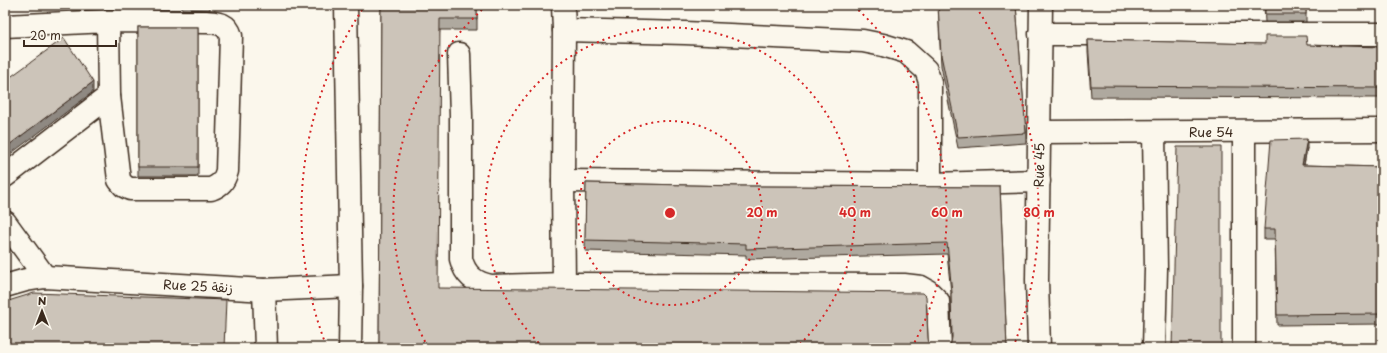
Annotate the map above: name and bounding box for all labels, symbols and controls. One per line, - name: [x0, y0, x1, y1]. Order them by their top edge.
- scale bar: [24, 22, 116, 48]
- text: 20 m: [30, 26, 61, 44]
- street label: Rue 54: [1189, 122, 1233, 141]
- street label: Rue 45: [1029, 142, 1048, 188]
- text: 20 m: [746, 203, 778, 221]
- text: 40 m: [839, 203, 871, 221]
- text: 60 m: [931, 203, 963, 221]
- text: 80 m: [1023, 203, 1055, 221]
- centre of rings: [663, 206, 677, 220]
- street label: Rue 25 زنقة: [163, 274, 234, 297]
- north arrow: [22, 291, 62, 331]
- text: N: [38, 292, 47, 309]

